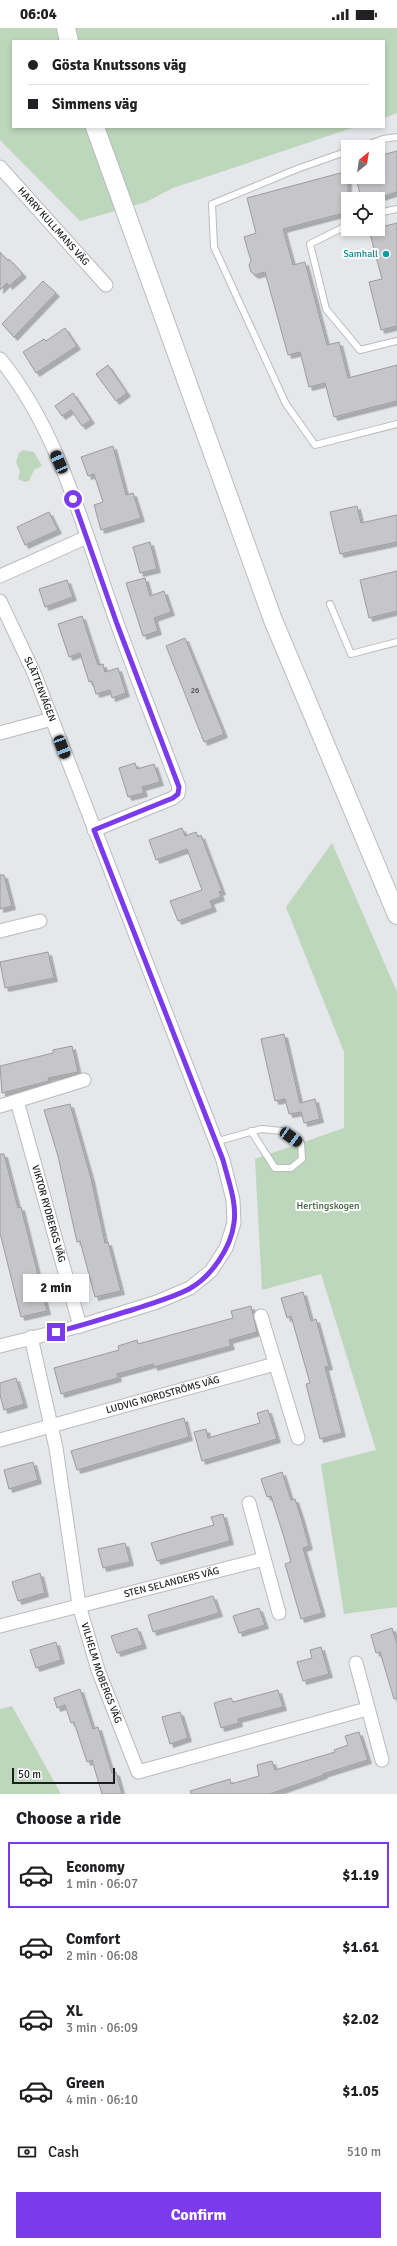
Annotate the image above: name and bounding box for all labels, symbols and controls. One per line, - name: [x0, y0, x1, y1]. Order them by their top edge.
- text: 06:04: [20, 5, 57, 23]
- text: Gösta Knutssons väg: [52, 56, 186, 74]
- text: Simmens väg: [52, 95, 137, 113]
- north arrow: [341, 140, 385, 184]
- map controls: [341, 140, 385, 236]
- street label: HARRY KULLMANS VÄG: [15, 185, 92, 268]
- button: locate: [341, 192, 385, 236]
- place label: Samhall: [343, 248, 378, 260]
- marker: Samhall: [381, 249, 391, 259]
- car: [49, 449, 69, 475]
- route start: [64, 490, 82, 508]
- street label: SLÄTTENVÄGEN: [21, 655, 58, 724]
- house number: 26: [191, 685, 199, 695]
- car: [52, 734, 72, 760]
- car: [278, 1125, 304, 1149]
- street label: VIKTOR RYDBERGS VÄG: [29, 1163, 68, 1264]
- park label: Hertingskogen: [297, 1200, 359, 1212]
- callout: 2 min: [23, 1274, 89, 1302]
- text: 2 min: [40, 1280, 72, 1296]
- route end: [47, 1323, 65, 1341]
- street label: LUDVIG NORDSTRÖMS VÄG: [105, 1374, 221, 1416]
- street label: STEN SELANDERS VÄG: [123, 1565, 220, 1600]
- street label: VILHELM MOBERGS VÄG: [78, 1621, 124, 1725]
- scale bar: [12, 1766, 115, 1785]
- text: 50 m: [18, 1768, 41, 1781]
- text: Choose a ride: [16, 1807, 121, 1829]
- icon: car: [18, 1857, 54, 1893]
- text: Economy: [66, 1858, 125, 1876]
- text: $1.19: [342, 1866, 379, 1884]
- text: 1 min · 06:07: [66, 1876, 138, 1892]
- icon: car: [18, 1929, 54, 1965]
- text: Comfort: [66, 1930, 120, 1948]
- text: $1.61: [342, 1938, 379, 1956]
- text: 2 min · 06:08: [66, 1948, 138, 1964]
- icon: car: [18, 2001, 54, 2037]
- text: XL: [66, 2002, 83, 2020]
- text: $2.02: [342, 2010, 379, 2028]
- text: 3 min · 06:09: [66, 2020, 138, 2036]
- icon: car: [18, 2073, 54, 2109]
- text: Green: [66, 2074, 105, 2092]
- text: $1.05: [342, 2082, 379, 2100]
- text: 4 min · 06:10: [66, 2092, 138, 2108]
- icon: cash: [16, 2141, 38, 2163]
- text: Cash: [48, 2143, 79, 2161]
- text: 510 m: [347, 2144, 381, 2160]
- button: Confirm: [16, 2192, 381, 2238]

